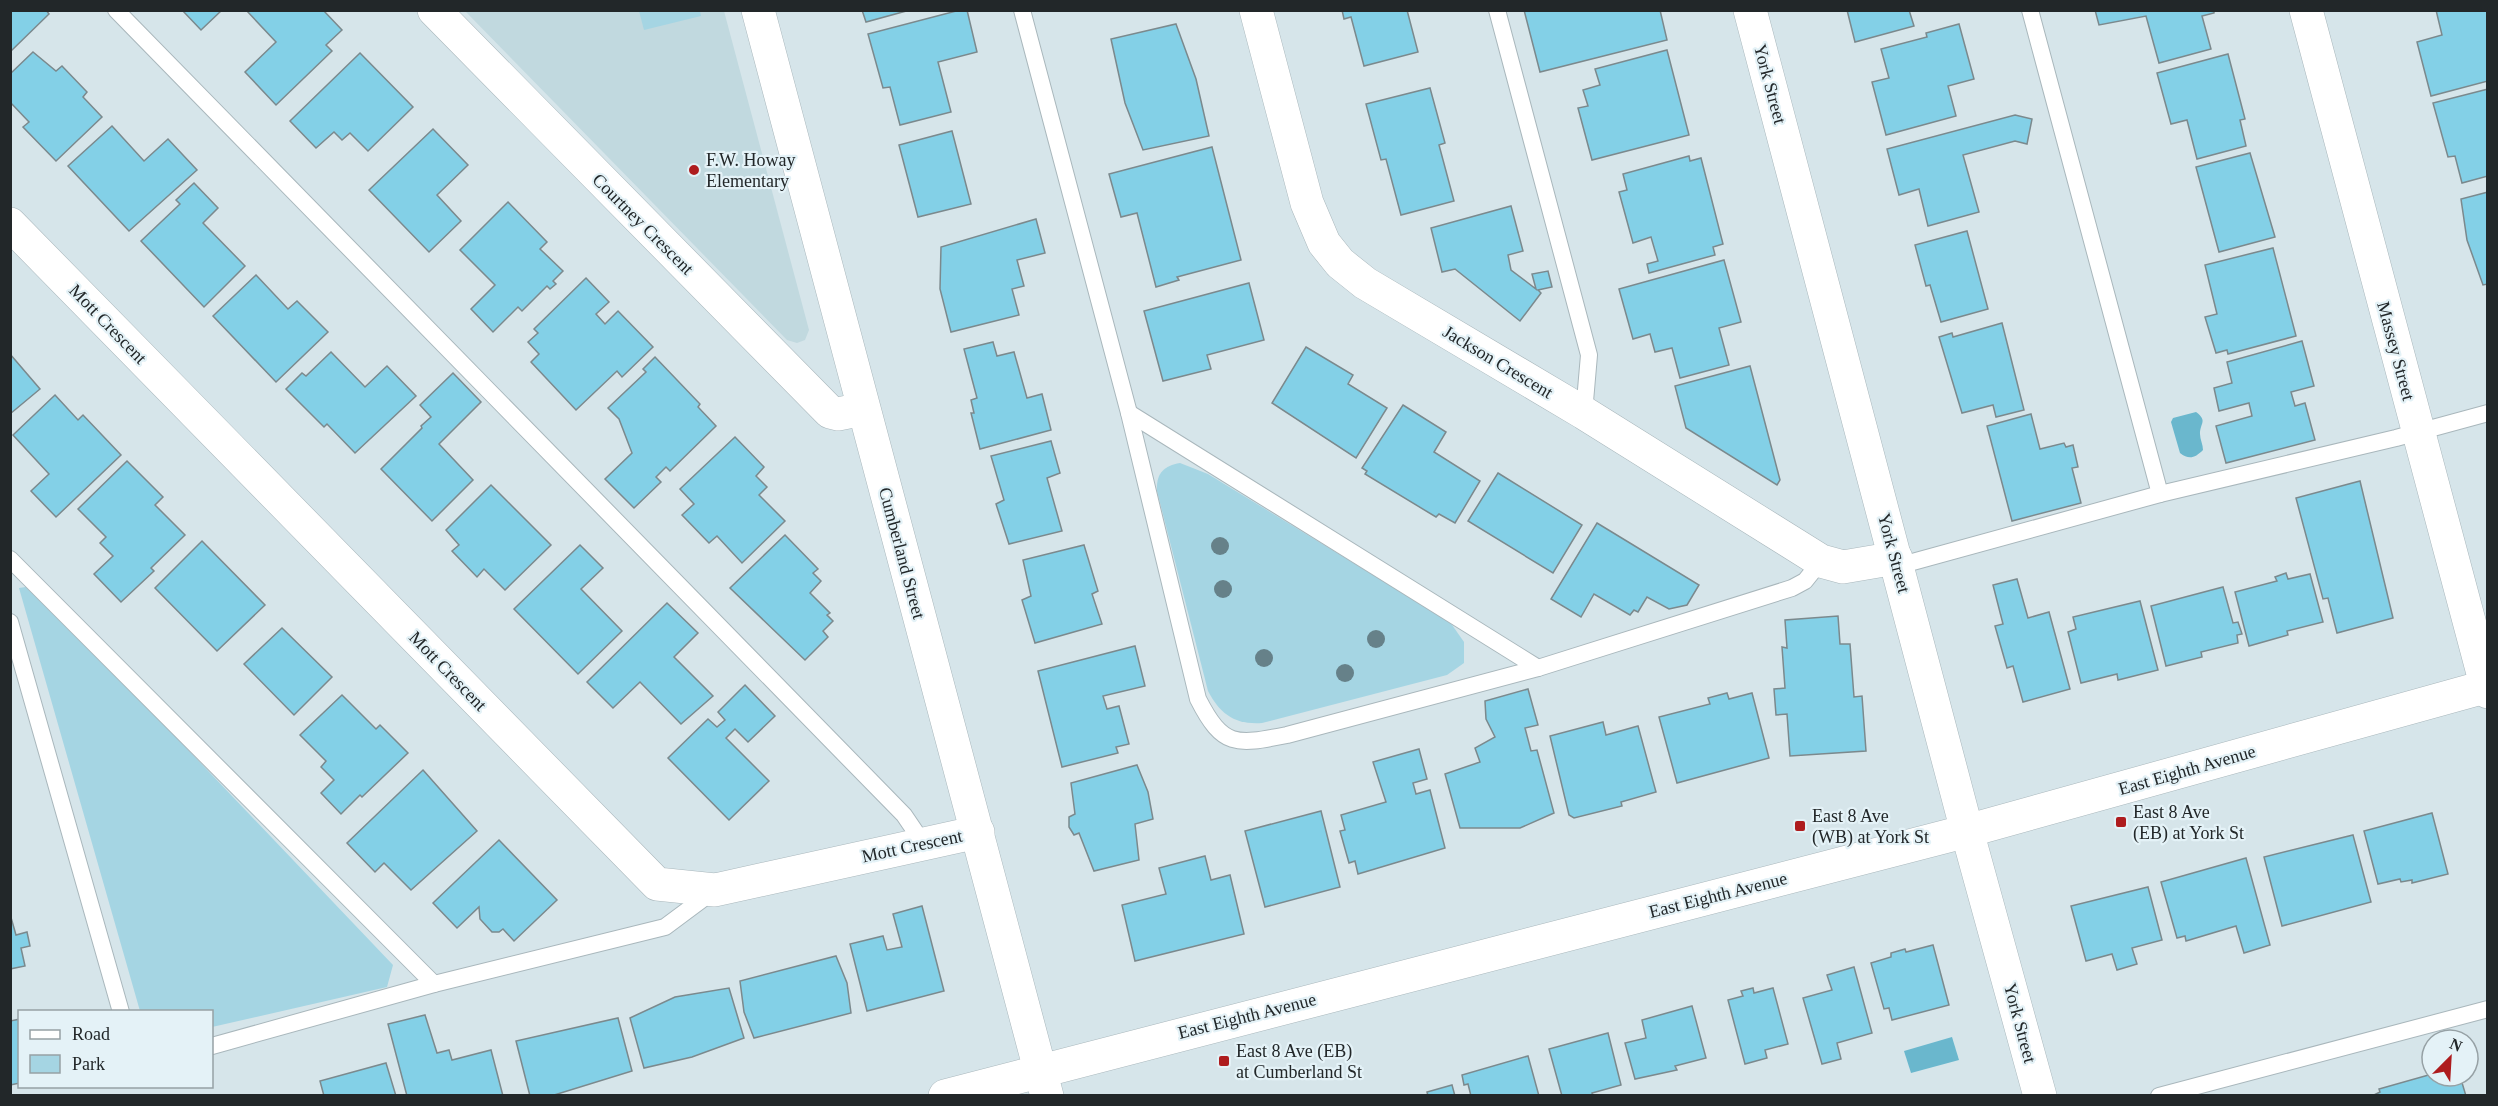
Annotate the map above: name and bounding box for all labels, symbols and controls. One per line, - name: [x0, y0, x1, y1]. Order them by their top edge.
- street label: York Street: [1750, 42, 1790, 126]
- place label: F.W. Howay Elementary: [706, 150, 795, 191]
- marker: F.W. Howay Elementary: [687, 163, 701, 177]
- street label: Courtney Crescent: [588, 169, 698, 279]
- street label: Mott Crescent: [65, 280, 151, 368]
- street label: Massey Street: [2373, 299, 2419, 403]
- street label: Jackson Crescent: [1440, 321, 1556, 403]
- street label: Cumberland Street: [875, 485, 929, 621]
- street label: York Street: [1874, 511, 1914, 595]
- street label: Mott Crescent: [405, 627, 491, 715]
- street label: East Eighth Avenue: [2116, 741, 2258, 799]
- place label: East 8 Ave (EB) at York St: [2133, 802, 2244, 844]
- place label: East 8 Ave (WB) at York St: [1812, 806, 1929, 848]
- marker: East 8 Ave (EB) at York St: [2114, 815, 2128, 829]
- marker: East 8 Ave (WB) at York St: [1793, 819, 1807, 833]
- street label: Mott Crescent: [860, 826, 964, 866]
- street label: East Eighth Avenue: [1647, 868, 1789, 922]
- street label: York Street: [2000, 981, 2040, 1065]
- street label: East Eighth Avenue: [1176, 989, 1318, 1043]
- legend: [18, 1010, 213, 1088]
- text: Road: [72, 1024, 110, 1044]
- north arrow: [2420, 1028, 2480, 1088]
- text: N: [2447, 1035, 2465, 1055]
- place label: East 8 Ave (EB) at Cumberland St: [1236, 1041, 1362, 1082]
- text: Park: [72, 1054, 105, 1074]
- marker: East 8 Ave (EB) at Cumberland St: [1217, 1054, 1231, 1068]

